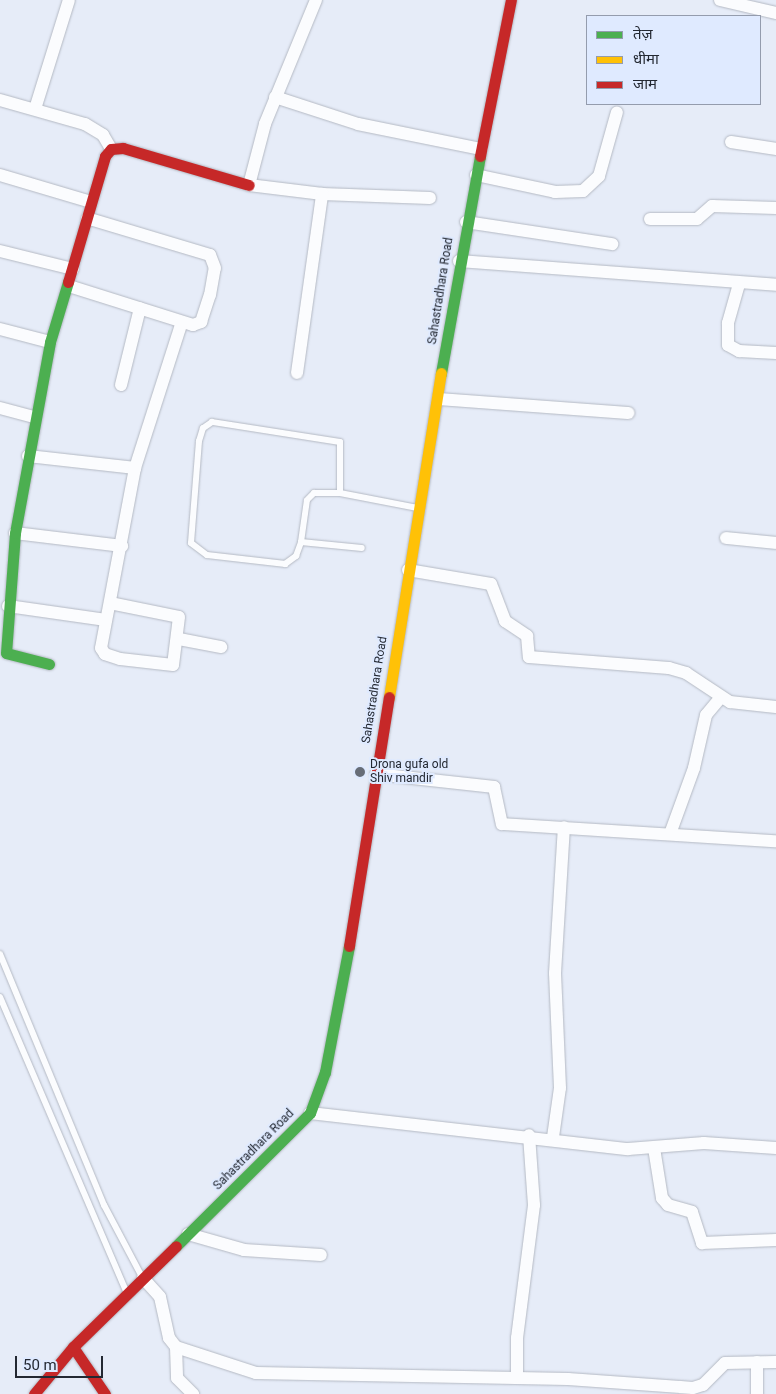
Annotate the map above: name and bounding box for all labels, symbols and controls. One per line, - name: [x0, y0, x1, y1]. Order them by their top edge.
- legend: [586, 15, 761, 105]
- text: तेज़: [633, 25, 653, 43]
- text: धीमा: [633, 50, 659, 68]
- text: जाम: [633, 75, 657, 93]
- street label: Sahastradhara Road: [425, 237, 457, 345]
- street label: Sahastradhara Road: [359, 636, 391, 744]
- place label: Drona gufa old Shiv mandir: [370, 758, 448, 786]
- marker: Drona gufa old Shiv mandir: [354, 766, 366, 778]
- street label: Sahastradhara Road: [211, 1107, 297, 1193]
- scale bar: [18, 1346, 105, 1378]
- text: 50 m: [23, 1356, 57, 1374]

